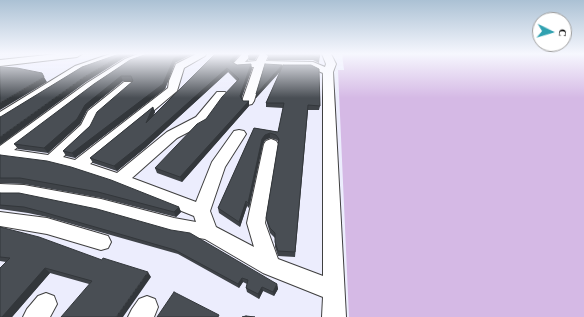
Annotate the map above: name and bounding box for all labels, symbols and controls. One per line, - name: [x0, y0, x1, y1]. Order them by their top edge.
- north arrow: [532, 12, 572, 52]
- text: С: [557, 28, 569, 37]

